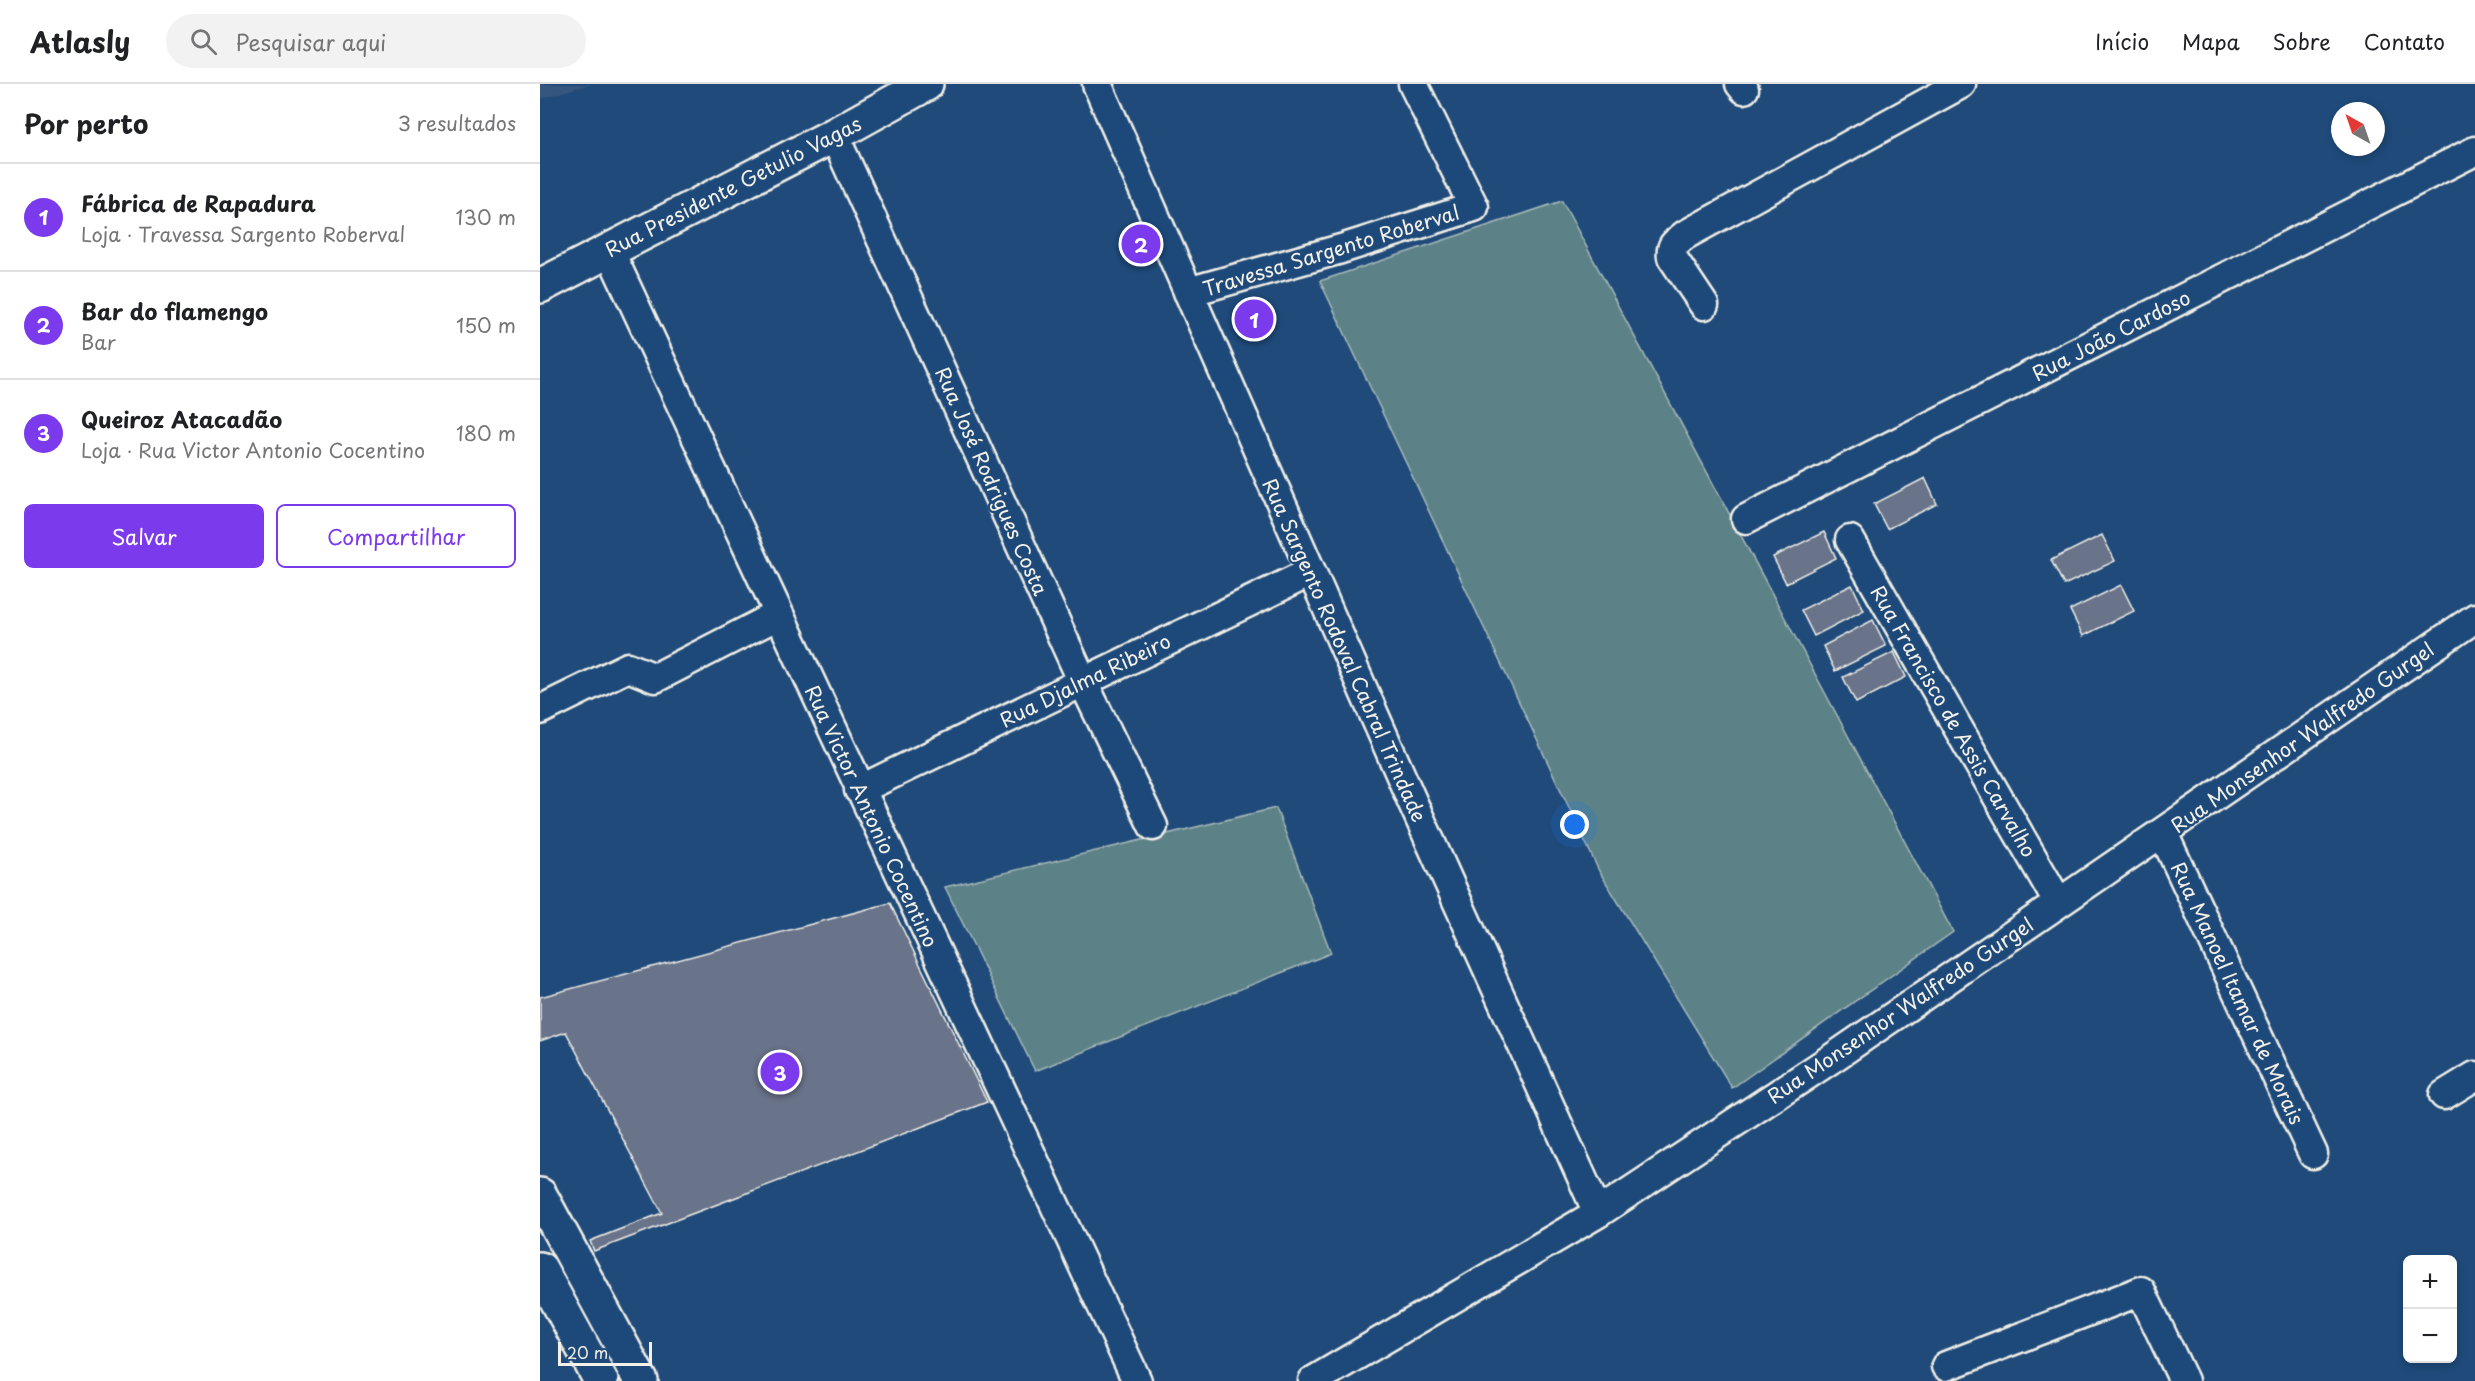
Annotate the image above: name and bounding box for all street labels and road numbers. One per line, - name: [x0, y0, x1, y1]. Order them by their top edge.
- street label: Rua Presidente Getulio Vagas: [600, 108, 866, 264]
- street label: Travessa Sargento Roberval: [1199, 197, 1463, 303]
- street label: Rua João Cardoso: [2027, 282, 2195, 388]
- street label: Rua José Rodrigues Costa: [928, 362, 1056, 601]
- street label: Rua Sargento Rodoval Cabral Trindade: [1255, 473, 1435, 827]
- street label: Rua Francisco de Assis Carvalho: [1864, 579, 2044, 863]
- street label: Rua Djalma Ribeiro: [994, 626, 1176, 734]
- street label: Rua Monsenhor Walfredo Gurgel: [2164, 634, 2440, 840]
- street label: Rua Victor Antonio Cocentino: [798, 680, 946, 952]
- street label: Rua Manoel Itamar de Morais: [2164, 857, 2312, 1129]
- street label: Rua Monsenhor Walfredo Gurgel: [1761, 909, 2039, 1111]

